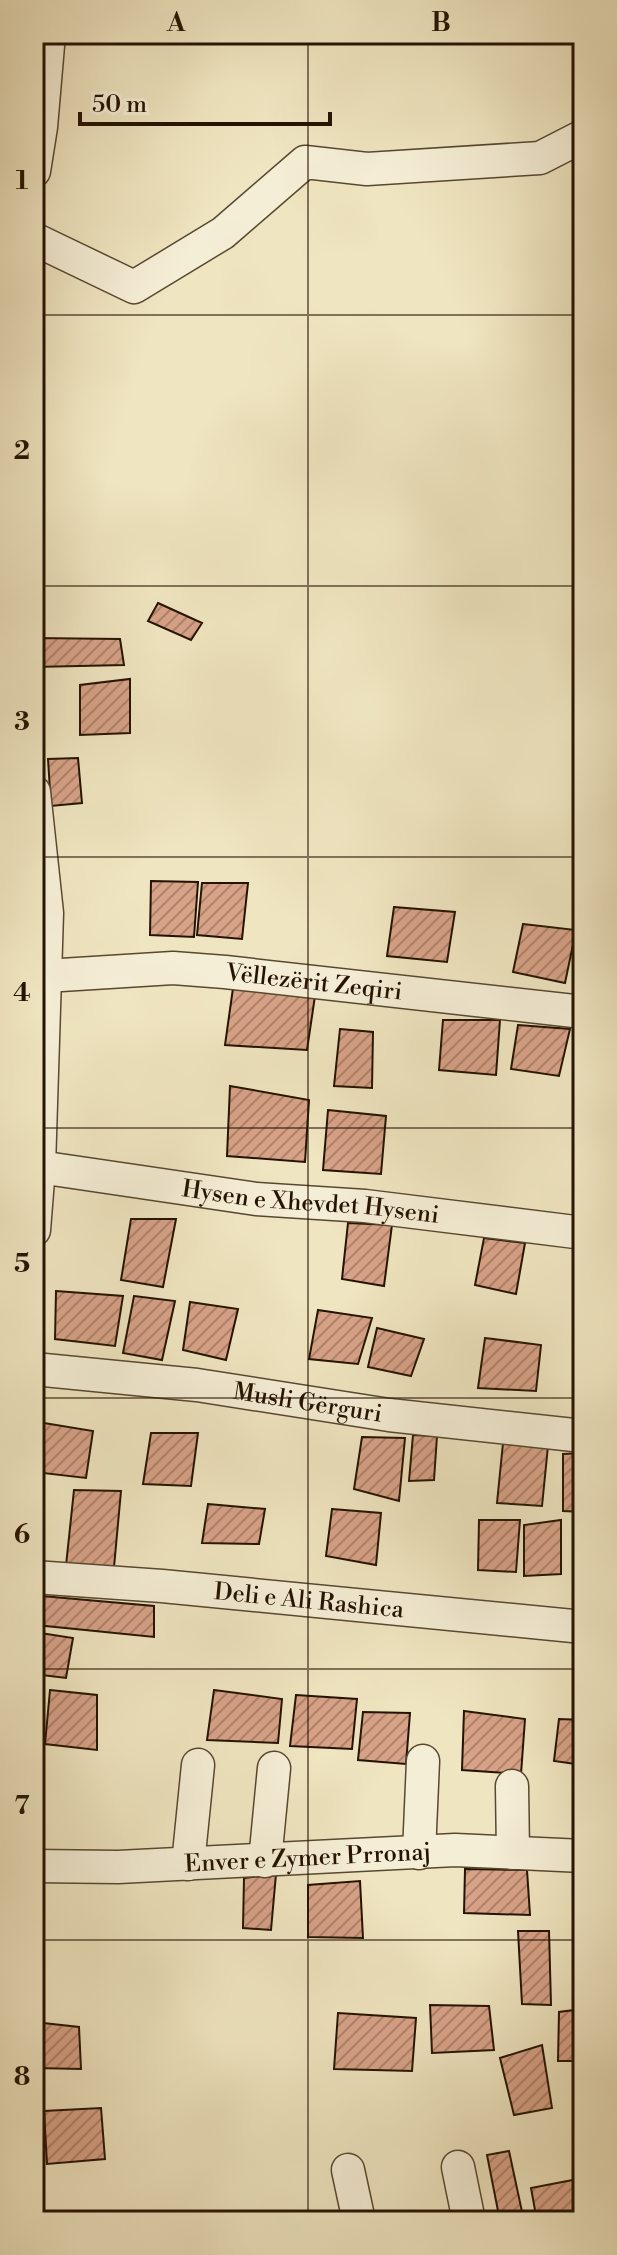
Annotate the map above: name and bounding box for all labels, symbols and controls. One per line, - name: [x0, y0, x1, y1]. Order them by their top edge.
- text: A: [166, 7, 186, 39]
- text: B: [431, 7, 451, 39]
- scale bar: [80, 76, 330, 126]
- text: 50 m: [92, 90, 147, 120]
- text: 1: [16, 165, 29, 197]
- text: 2: [14, 435, 30, 467]
- text: 3: [14, 706, 30, 738]
- street label: Vëllezërit Zeqiri: [223, 958, 404, 1008]
- text: 4: [13, 977, 31, 1009]
- street label: Hysen e Xhevdet Hyseni: [180, 1174, 441, 1231]
- text: 5: [14, 1248, 30, 1280]
- street label: Musli Gërguri: [231, 1377, 384, 1430]
- text: 6: [14, 1519, 30, 1551]
- street label: Deli e Ali Rashica: [213, 1577, 406, 1626]
- text: 7: [14, 1790, 30, 1822]
- street label: Enver e Zymer Prronaj: [184, 1837, 432, 1880]
- text: 8: [14, 2061, 30, 2093]

